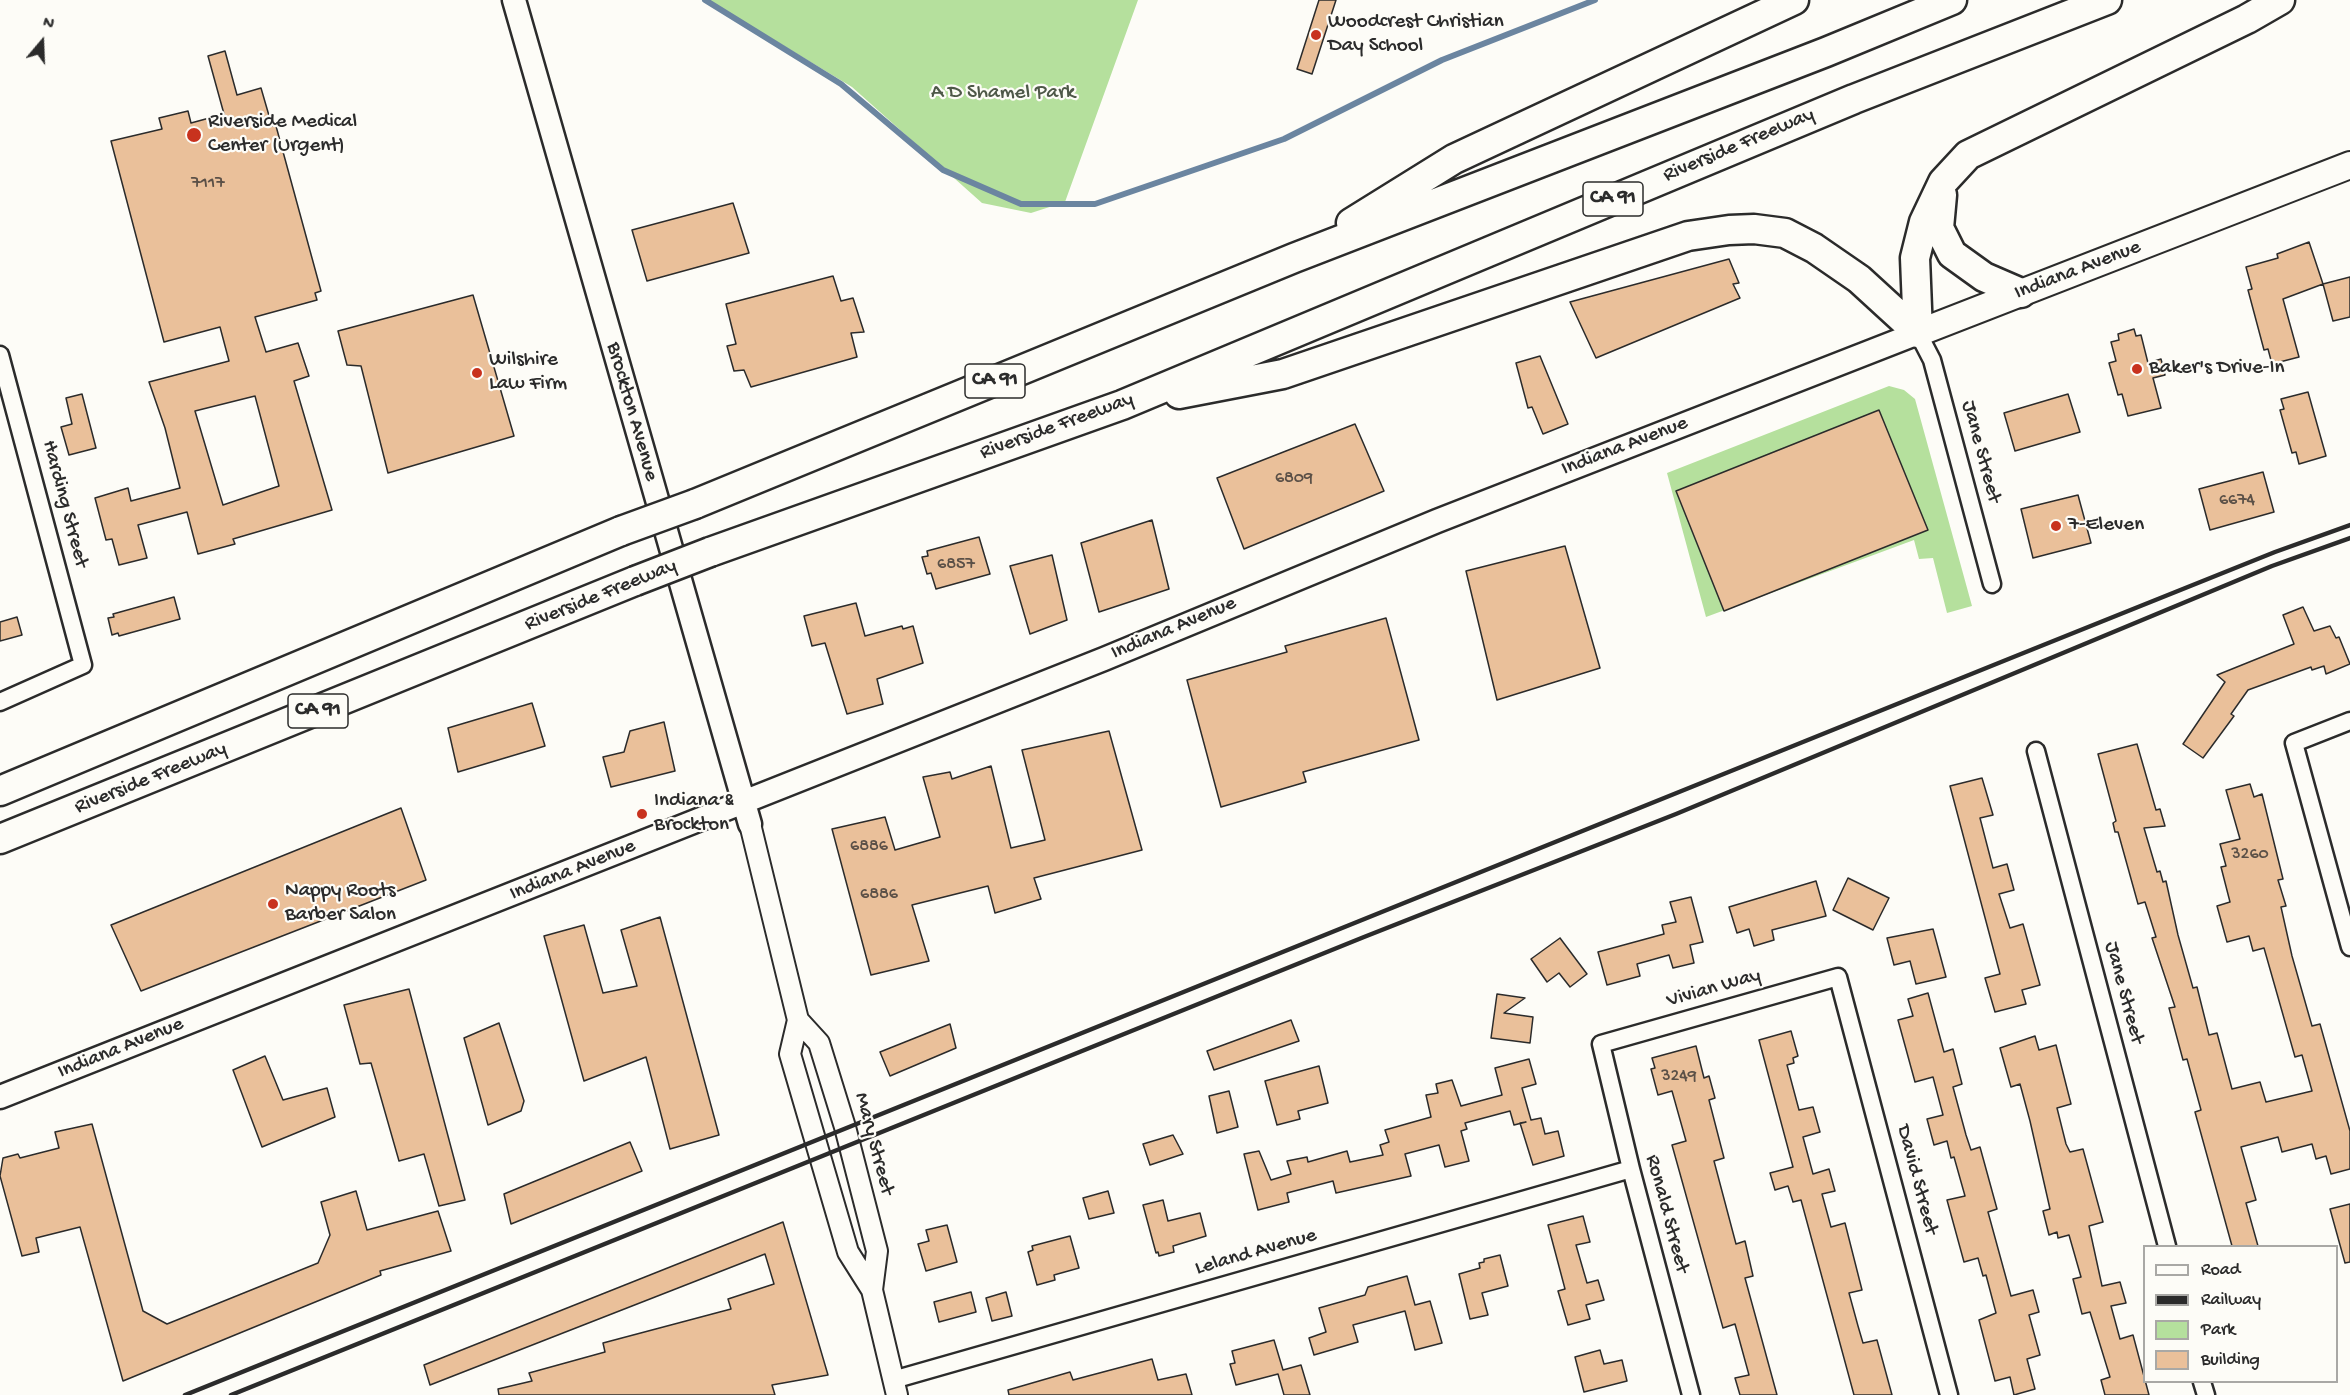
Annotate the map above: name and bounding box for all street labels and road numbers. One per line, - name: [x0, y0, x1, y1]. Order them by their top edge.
- street label: Riverside Freeway: [1660, 103, 1818, 189]
- road number: CA 91: [1583, 182, 1643, 216]
- street label: Indiana Avenue: [2011, 235, 2145, 307]
- street label: Brockton Avenue: [599, 340, 663, 484]
- road number: CA 91: [965, 364, 1025, 398]
- street label: Riverside Freeway: [977, 388, 1137, 466]
- street label: Jane Street: [1954, 398, 2006, 506]
- street label: Indiana Avenue: [1558, 411, 1692, 483]
- street label: Harding Street: [35, 438, 93, 570]
- street label: Riverside Freeway: [521, 554, 681, 638]
- street label: Indiana Avenue: [1108, 591, 1240, 667]
- road number: CA 91: [288, 694, 348, 728]
- street label: Riverside Freeway: [71, 737, 231, 821]
- street label: Indiana Avenue: [506, 834, 640, 908]
- street label: Jane Street: [2097, 939, 2149, 1047]
- street label: Vivian Way: [1664, 964, 1764, 1014]
- street label: Indiana Avenue: [54, 1012, 188, 1086]
- street label: Mary Street: [847, 1090, 899, 1198]
- street label: David Street: [1889, 1122, 1943, 1238]
- street label: Ronald Street: [1638, 1152, 1694, 1276]
- street label: Leland Avenue: [1192, 1224, 1320, 1282]

